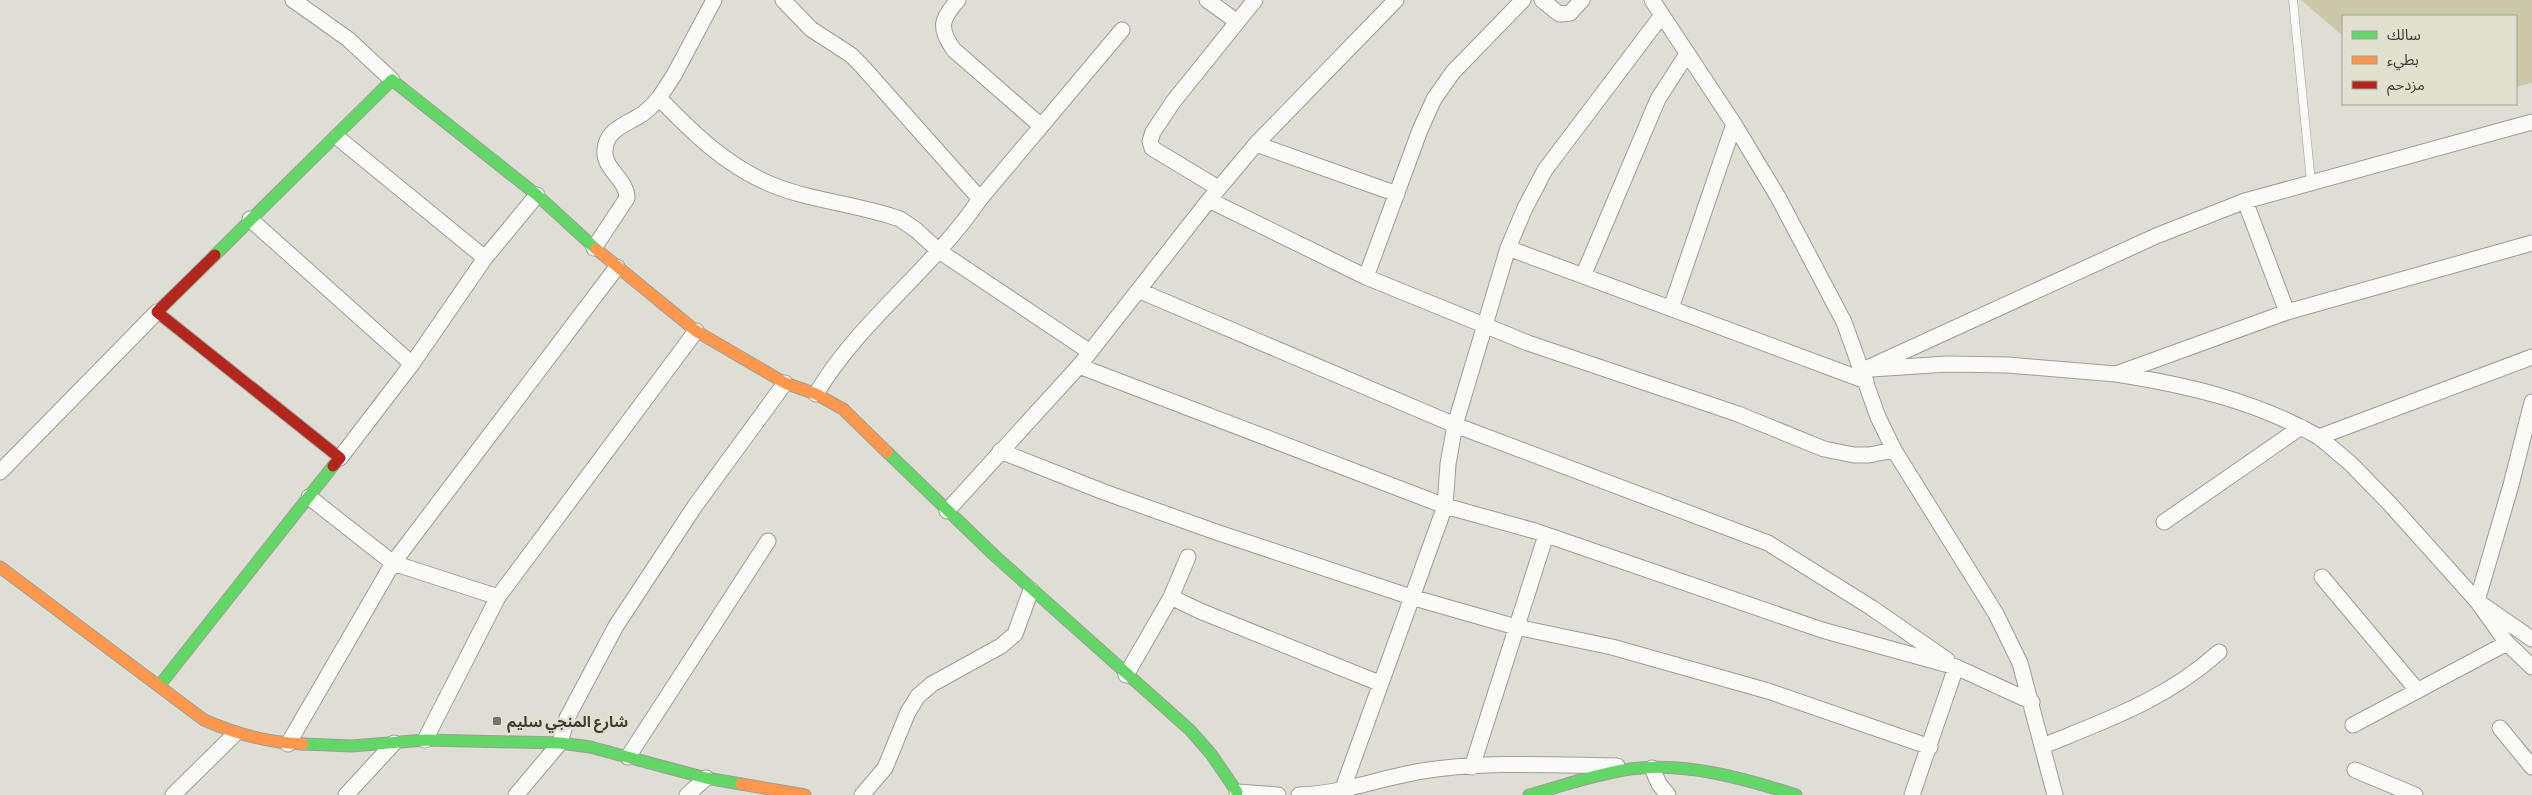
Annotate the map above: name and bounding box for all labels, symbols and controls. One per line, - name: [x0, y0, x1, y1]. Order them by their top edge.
- legend: [2342, 15, 2517, 105]
- text: سالك: [2387, 25, 2421, 43]
- text: بطيء: [2387, 50, 2419, 71]
- text: مزدحم: [2387, 75, 2425, 96]
- place label: شارع المنجي سليم: [507, 712, 628, 733]
- marker: شارع المنجي سليم: [491, 715, 503, 727]

